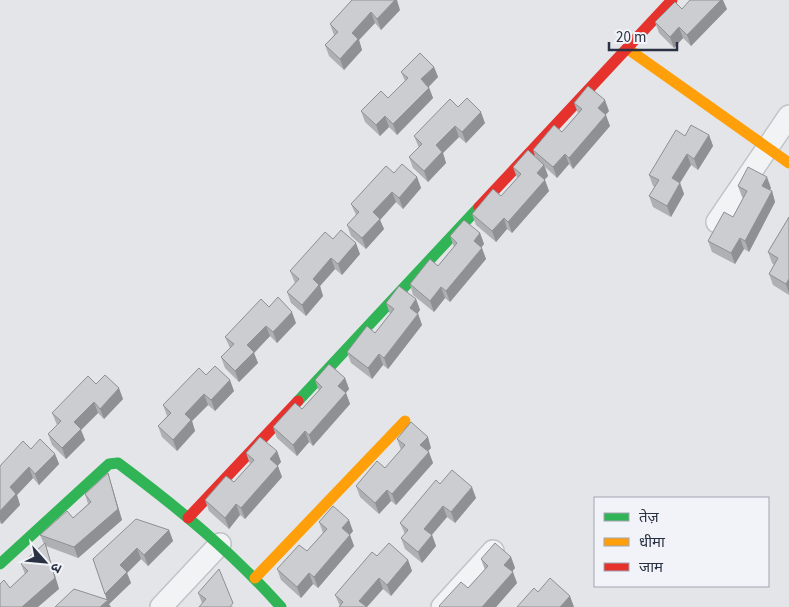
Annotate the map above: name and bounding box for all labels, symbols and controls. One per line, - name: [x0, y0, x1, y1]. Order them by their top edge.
- scale bar: [609, 20, 676, 52]
- text: 20 m: [616, 27, 646, 48]
- legend: [594, 497, 769, 587]
- text: तेज़: [639, 507, 660, 528]
- text: धीमा: [639, 532, 666, 553]
- north arrow: [20, 537, 70, 587]
- text: जाम: [639, 557, 664, 578]
- text: उ: [45, 559, 66, 576]

